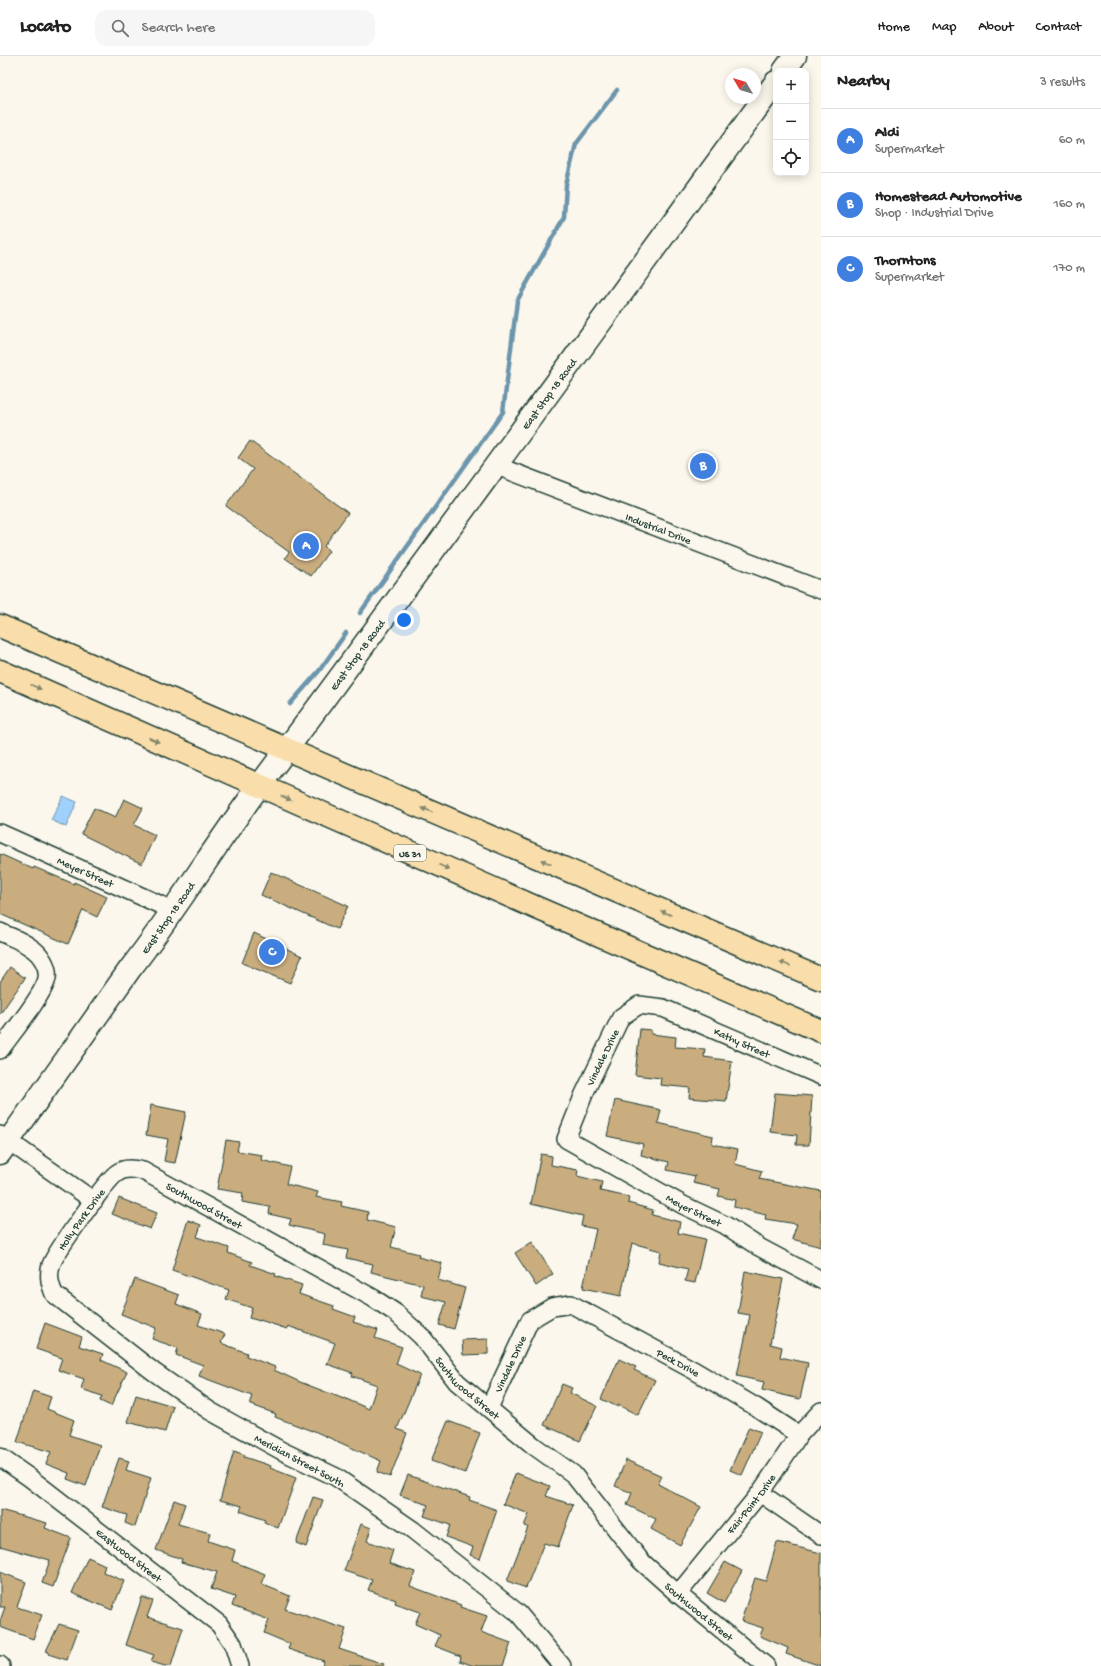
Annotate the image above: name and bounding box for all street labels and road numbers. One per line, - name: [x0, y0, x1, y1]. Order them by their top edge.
- street label: East Stop 18 Road: [520, 356, 581, 432]
- street label: Industrial Drive: [623, 512, 693, 548]
- street label: East Stop 18 Road: [328, 617, 389, 693]
- road number: US 31: [394, 845, 426, 861]
- street label: Meyer Street: [55, 855, 116, 892]
- street label: East Stop 18 Road: [140, 879, 199, 957]
- street label: Kathy Street: [711, 1026, 772, 1062]
- street label: Vindale Drive: [585, 1028, 623, 1089]
- street label: Southwood Street: [163, 1181, 245, 1233]
- street label: Holly Park Drive: [57, 1187, 109, 1253]
- street label: Meyer Street: [663, 1193, 724, 1231]
- street label: Vindale Drive: [493, 1334, 530, 1396]
- street label: Peck Drive: [653, 1347, 701, 1380]
- street label: Southwood Street: [432, 1355, 502, 1424]
- street label: Meridian Street South: [252, 1433, 346, 1491]
- street label: Fair-Point Drive: [725, 1472, 779, 1538]
- street label: Eastwood Street: [93, 1527, 164, 1586]
- street label: Southwood Street: [661, 1581, 736, 1645]

